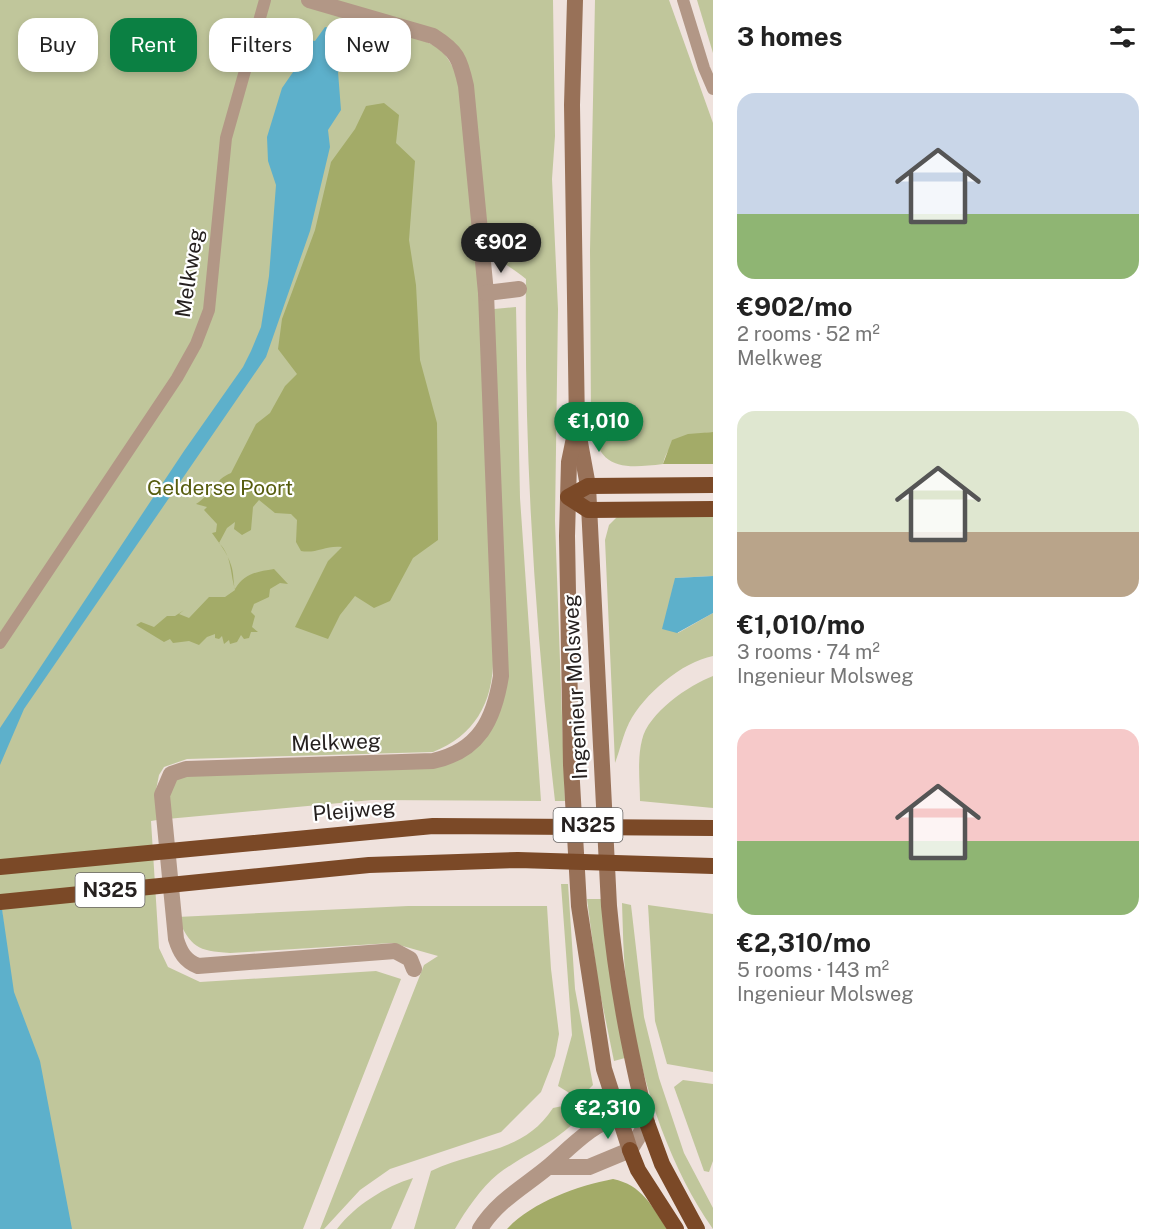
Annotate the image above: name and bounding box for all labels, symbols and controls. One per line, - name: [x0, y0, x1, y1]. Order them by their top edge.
- chip: Buy: [18, 18, 98, 72]
- chip: Rent: [110, 18, 197, 72]
- chip: Filters: [209, 18, 313, 72]
- chip: New: [325, 18, 411, 72]
- icon: filters: [1106, 20, 1139, 53]
- text: 3 homes: [737, 21, 842, 52]
- icon: home: [884, 132, 992, 240]
- pin: €902: [465, 223, 537, 274]
- street label: Melkweg: [170, 227, 208, 319]
- text: €902: [475, 230, 527, 254]
- text: €902/mo: [737, 291, 852, 322]
- text: 2 rooms · 52 m²: [737, 322, 880, 346]
- text: Melkweg: [737, 346, 822, 370]
- pin: €1,010: [550, 402, 648, 453]
- text: €1,010: [568, 409, 630, 433]
- icon: home: [884, 450, 992, 558]
- park label: Gelderse Poort: [147, 475, 293, 500]
- street label: Ingenieur Molsweg: [558, 594, 592, 780]
- text: €1,010/mo: [737, 609, 865, 640]
- text: 3 rooms · 74 m²: [737, 640, 880, 664]
- text: Ingenieur Molsweg: [737, 664, 914, 688]
- street label: Melkweg: [291, 728, 381, 756]
- icon: home: [884, 768, 992, 876]
- street label: Pleijweg: [312, 794, 396, 826]
- road number: N325: [554, 808, 622, 842]
- road number: N325: [76, 873, 144, 907]
- text: €2,310/mo: [737, 927, 871, 958]
- text: 5 rooms · 143 m²: [737, 958, 889, 982]
- text: Ingenieur Molsweg: [737, 982, 914, 1006]
- pin: €2,310: [559, 1089, 657, 1140]
- text: €2,310: [575, 1096, 641, 1120]

